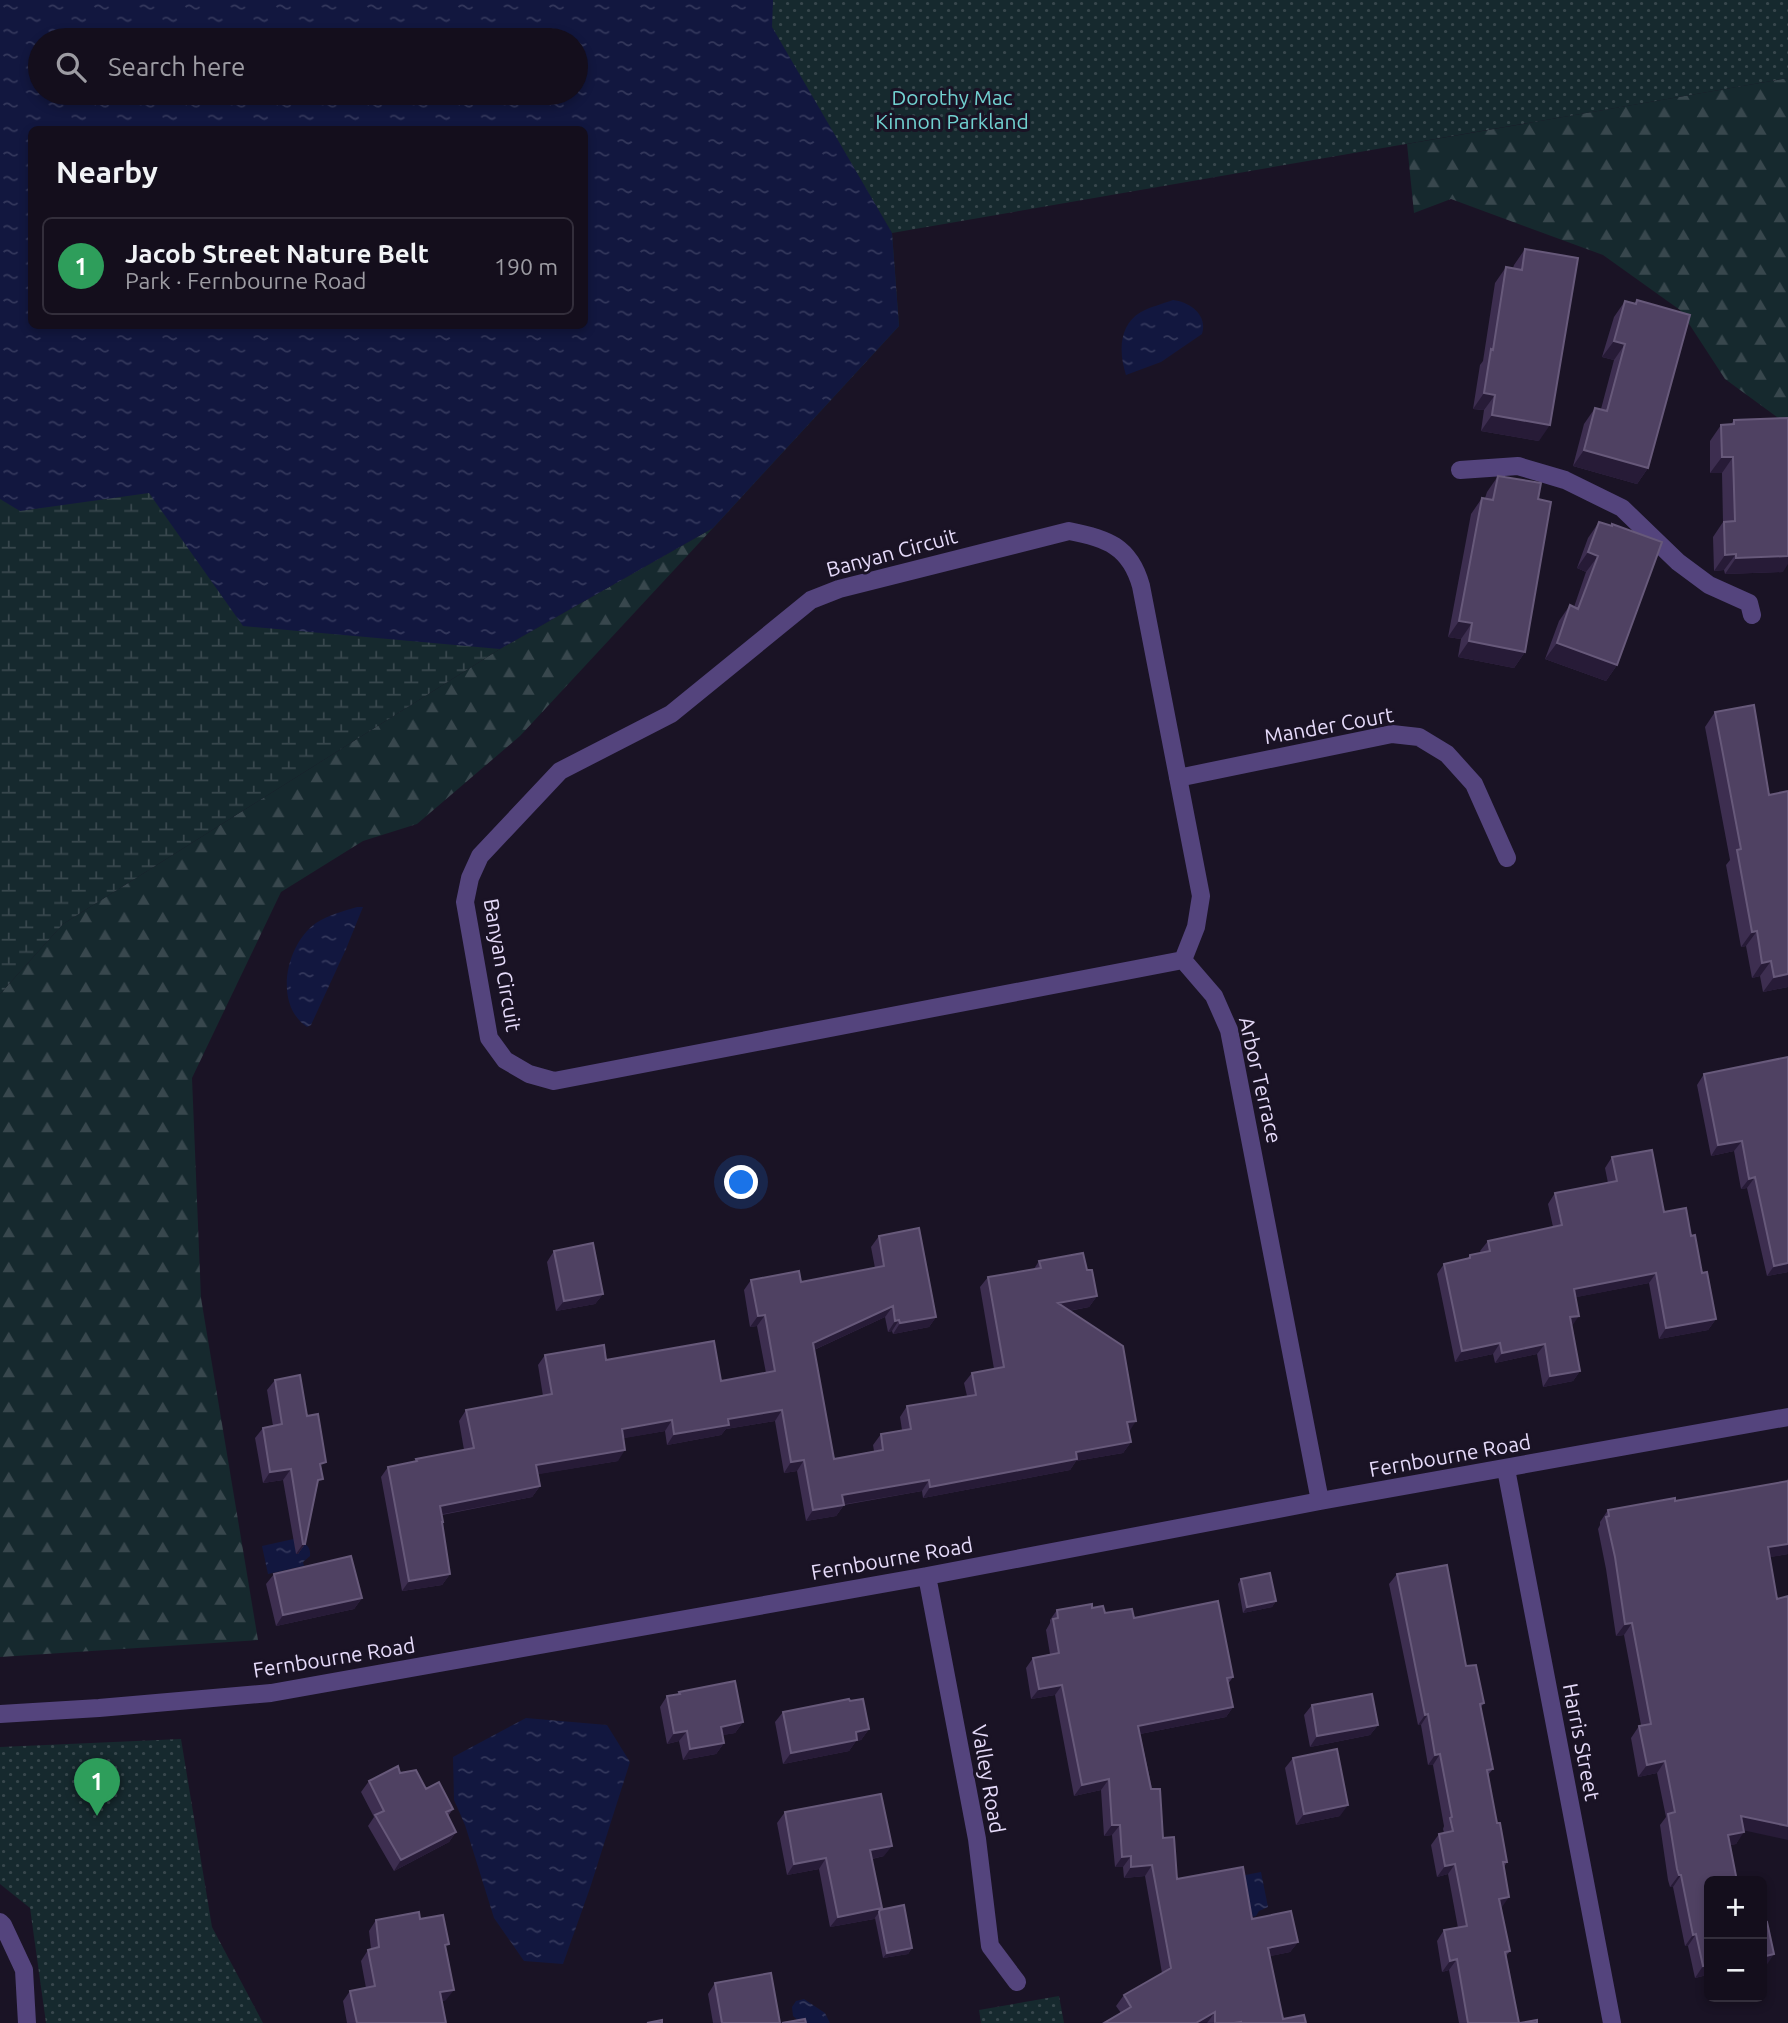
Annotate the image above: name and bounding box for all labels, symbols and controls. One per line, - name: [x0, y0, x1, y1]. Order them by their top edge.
- search box: [28, 28, 588, 105]
- icon: search: [52, 48, 90, 86]
- text: Search here: [108, 52, 245, 81]
- park label: Dorothy Mac Kinnon Parkland: [875, 85, 1029, 133]
- text: Nearby: [56, 155, 158, 189]
- text: Jacob Street Nature Belt: [125, 239, 429, 268]
- text: 1: [75, 254, 87, 279]
- text: 190 m: [494, 254, 558, 279]
- text: Park · Fernbourne Road: [125, 268, 366, 293]
- street label: Banyan Circuit: [824, 523, 960, 581]
- street label: Mander Court: [1262, 702, 1395, 748]
- street label: Banyan Circuit: [479, 896, 526, 1033]
- street label: Arbor Terrace: [1235, 1014, 1287, 1145]
- your location: [724, 1165, 758, 1199]
- street label: Fernbourne Road: [1367, 1429, 1533, 1481]
- street label: Fernbourne Road: [809, 1532, 975, 1584]
- street label: Fernbourne Road: [251, 1632, 417, 1682]
- street label: Harris Street: [1559, 1681, 1605, 1803]
- street label: Valley Road: [968, 1723, 1010, 1835]
- pin: 1: [74, 1758, 120, 1816]
- map controls: [1704, 1876, 1767, 2002]
- button: +: [1704, 1876, 1767, 1939]
- button: −: [1704, 1939, 1767, 2002]

